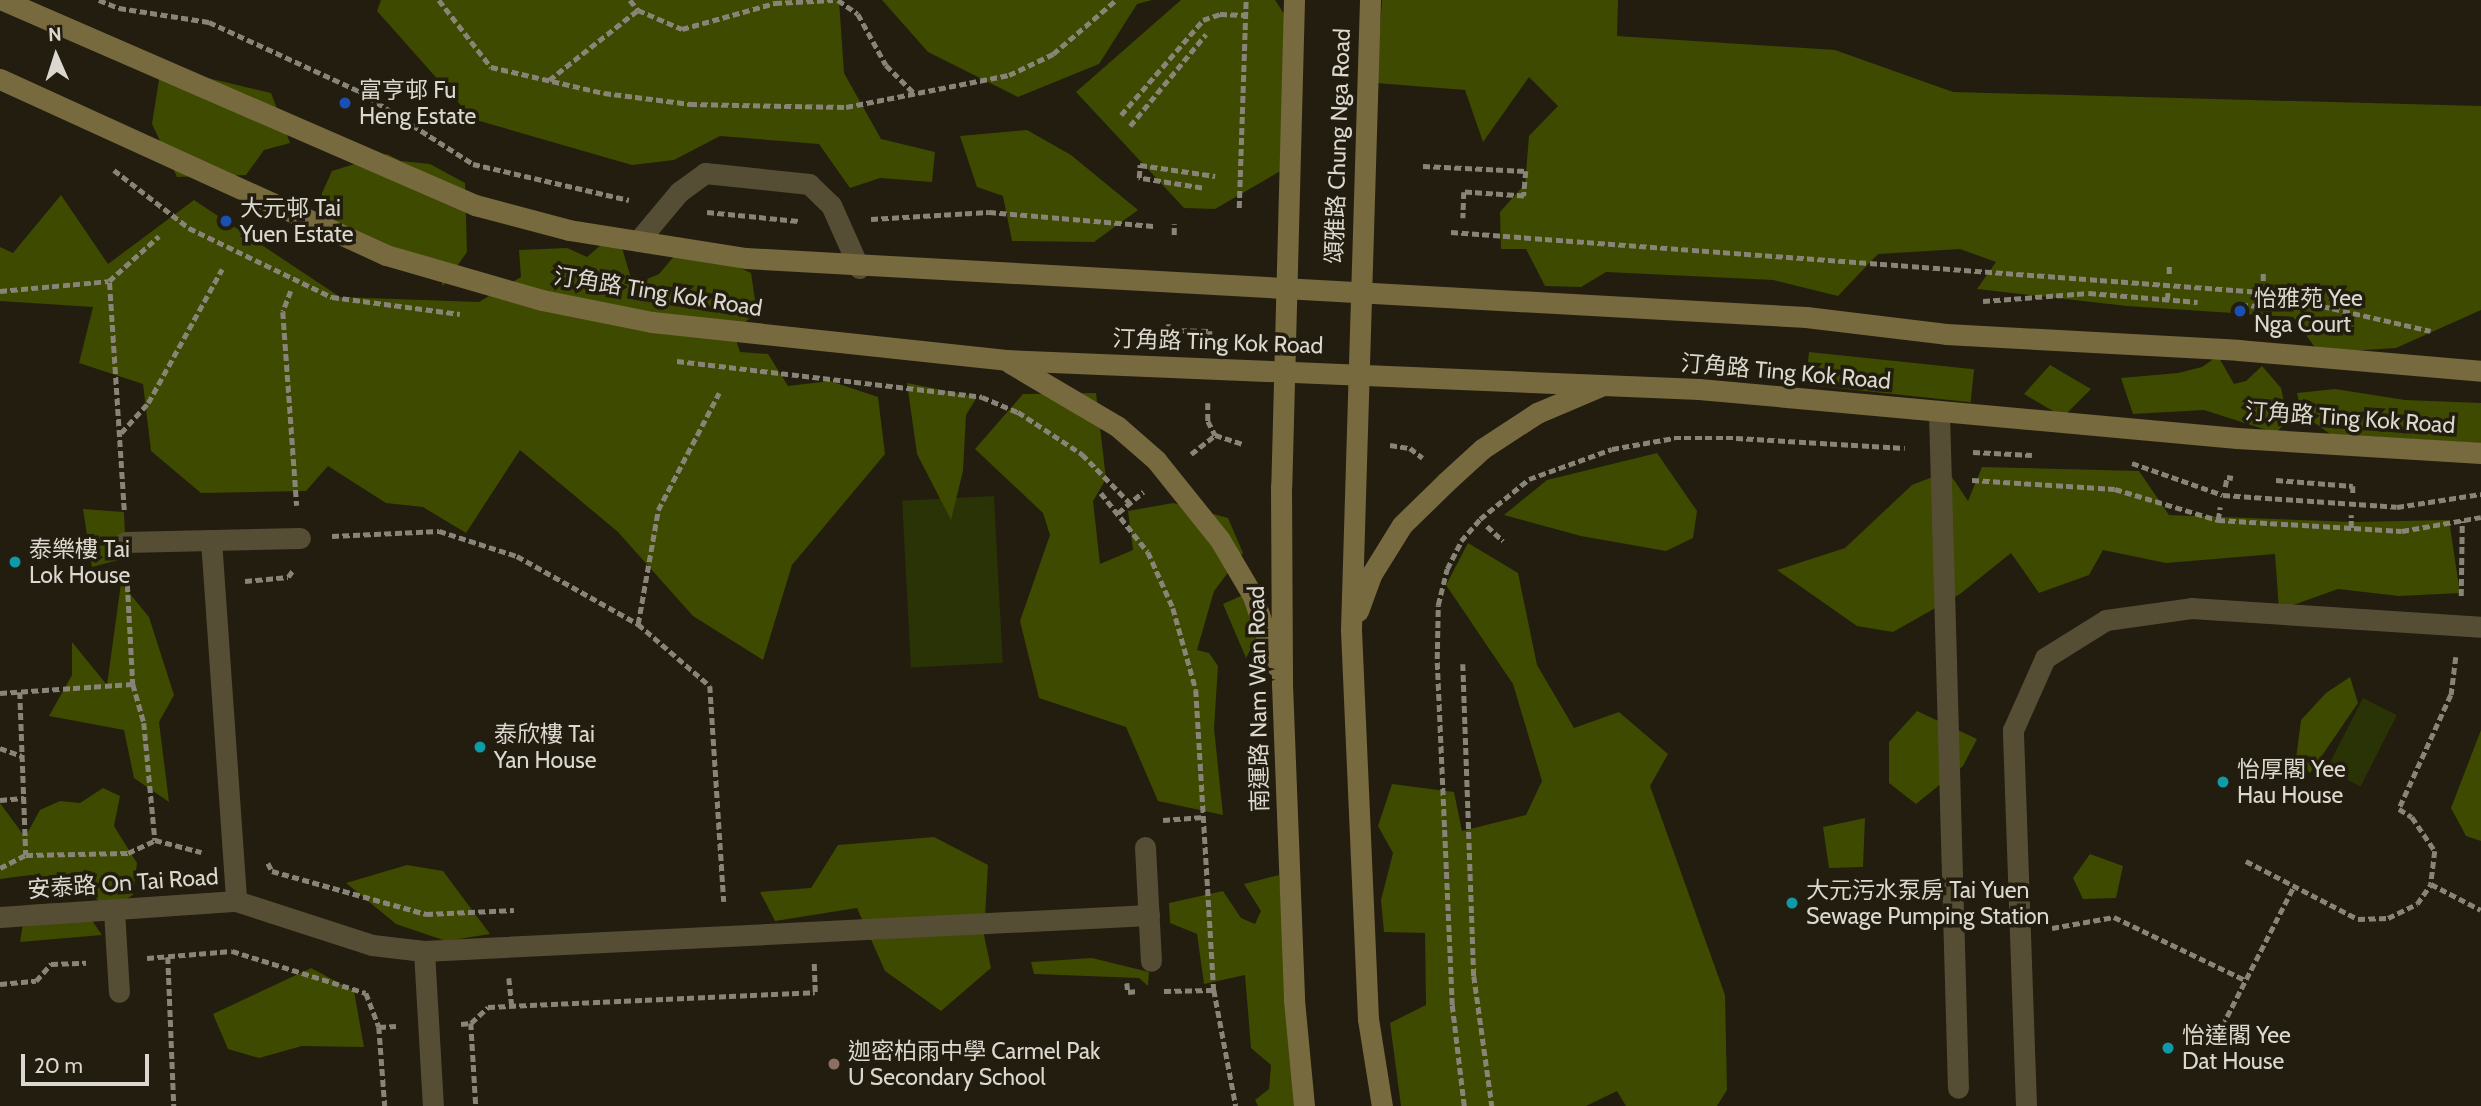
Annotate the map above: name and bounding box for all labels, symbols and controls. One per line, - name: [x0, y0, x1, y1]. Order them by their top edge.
- north arrow: [21, 21, 91, 91]
- text: N: [48, 23, 62, 46]
- street label: 頌雅路 Chung Nga Road: [1320, 28, 1356, 264]
- place label: 富亨邨 Fu Heng Estate: [359, 76, 476, 130]
- marker: 富亨邨 Fu Heng Estate: [337, 95, 353, 111]
- place label: 大元邨 Tai Yuen Estate: [240, 194, 354, 248]
- marker: 大元邨 Tai Yuen Estate: [218, 213, 234, 229]
- street label: 汀角路 Ting Kok Road: [552, 262, 764, 322]
- place label: 怡雅苑 Yee Nga Court: [2254, 284, 2363, 338]
- marker: 怡雅苑 Yee Nga Court: [2232, 303, 2248, 319]
- street label: 汀角路 Ting Kok Road: [1112, 325, 1324, 359]
- street label: 汀角路 Ting Kok Road: [1680, 349, 1892, 395]
- street label: 汀角路 Ting Kok Road: [2244, 397, 2456, 439]
- place label: 泰樂樓 Tai Lok House: [29, 535, 130, 589]
- marker: 泰樂樓 Tai Lok House: [7, 554, 23, 570]
- street label: 南運路 Nam Wan Road: [1242, 586, 1274, 812]
- place label: 泰欣樓 Tai Yan House: [494, 720, 596, 774]
- marker: 泰欣樓 Tai Yan House: [472, 739, 488, 755]
- place label: 怡厚閣 Yee Hau House: [2237, 755, 2346, 809]
- marker: 怡厚閣 Yee Hau House: [2215, 774, 2231, 790]
- street label: 安泰路 On Tai Road: [26, 863, 220, 903]
- place label: 大元污水泵房 Tai Yuen Sewage Pumping Station: [1806, 876, 2049, 930]
- marker: 大元污水泵房 Tai Yuen Sewage Pumping Station: [1784, 895, 1800, 911]
- place label: 怡達閣 Yee Dat House: [2182, 1021, 2291, 1075]
- place label: 迦密柏雨中學 Carmel Pak U Secondary School: [848, 1037, 1100, 1091]
- scale bar: [24, 1040, 152, 1084]
- marker: 怡達閣 Yee Dat House: [2160, 1040, 2176, 1056]
- text: 20 m: [34, 1053, 83, 1078]
- marker: 迦密柏雨中學 Carmel Pak U Secondary School: [826, 1056, 842, 1072]

